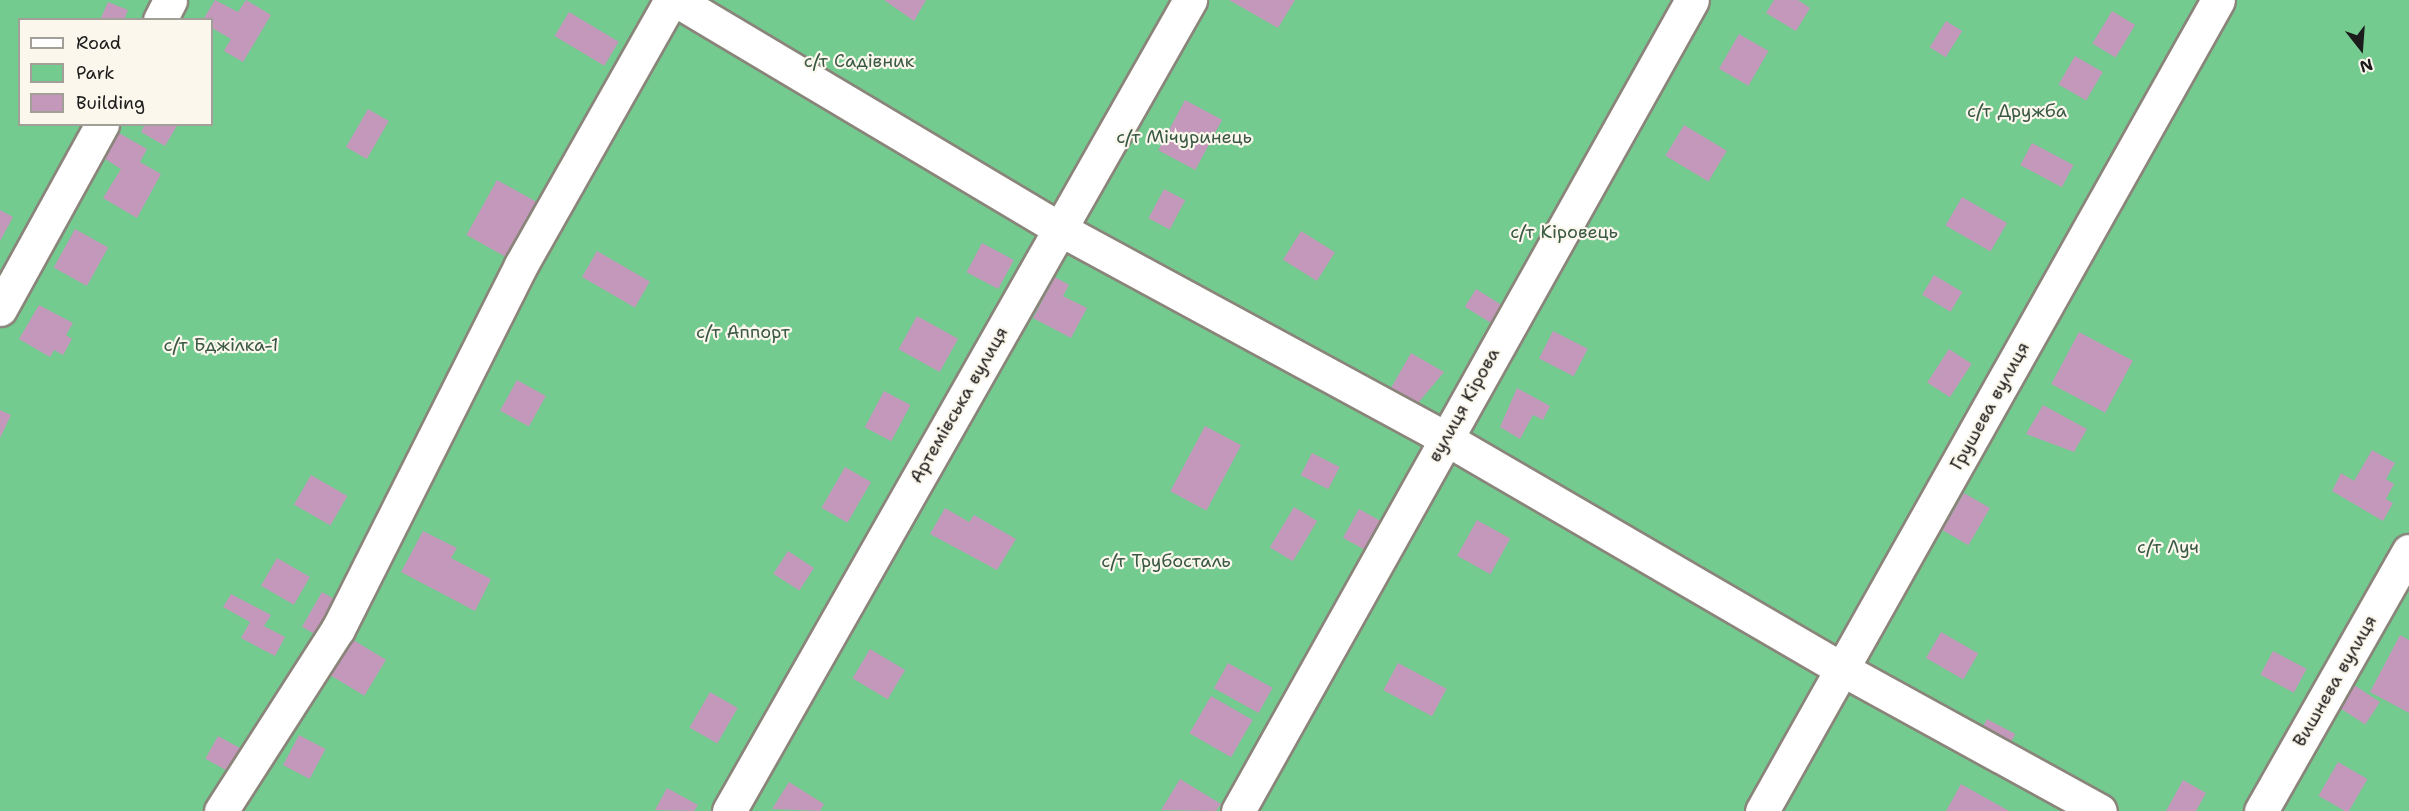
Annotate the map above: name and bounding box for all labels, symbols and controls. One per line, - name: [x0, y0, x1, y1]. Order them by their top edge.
- legend: [18, 18, 213, 126]
- north arrow: [2331, 18, 2391, 78]
- text: Road: [76, 31, 121, 55]
- park label: с/т Садівник: [804, 50, 914, 72]
- text: N: [2357, 54, 2376, 78]
- text: Park: [76, 61, 115, 85]
- text: Building: [76, 91, 145, 115]
- park label: с/т Дружба: [1967, 100, 2067, 122]
- park label: с/т Мічуринець: [1116, 126, 1252, 148]
- park label: с/т Кіровець: [1510, 221, 1618, 243]
- park label: с/т Аппорт: [696, 321, 790, 343]
- street label: Артемівська вулиця: [905, 323, 1013, 487]
- park label: с/т Бджілка-1: [163, 334, 279, 356]
- street label: Грушева вулиця: [1946, 338, 2034, 474]
- street label: вулиця Кірова: [1424, 344, 1504, 466]
- park label: с/т Луч: [2137, 536, 2199, 558]
- park label: с/т Трубосталь: [1101, 550, 1231, 572]
- street label: Вишнева вулиця: [2289, 611, 2381, 751]

